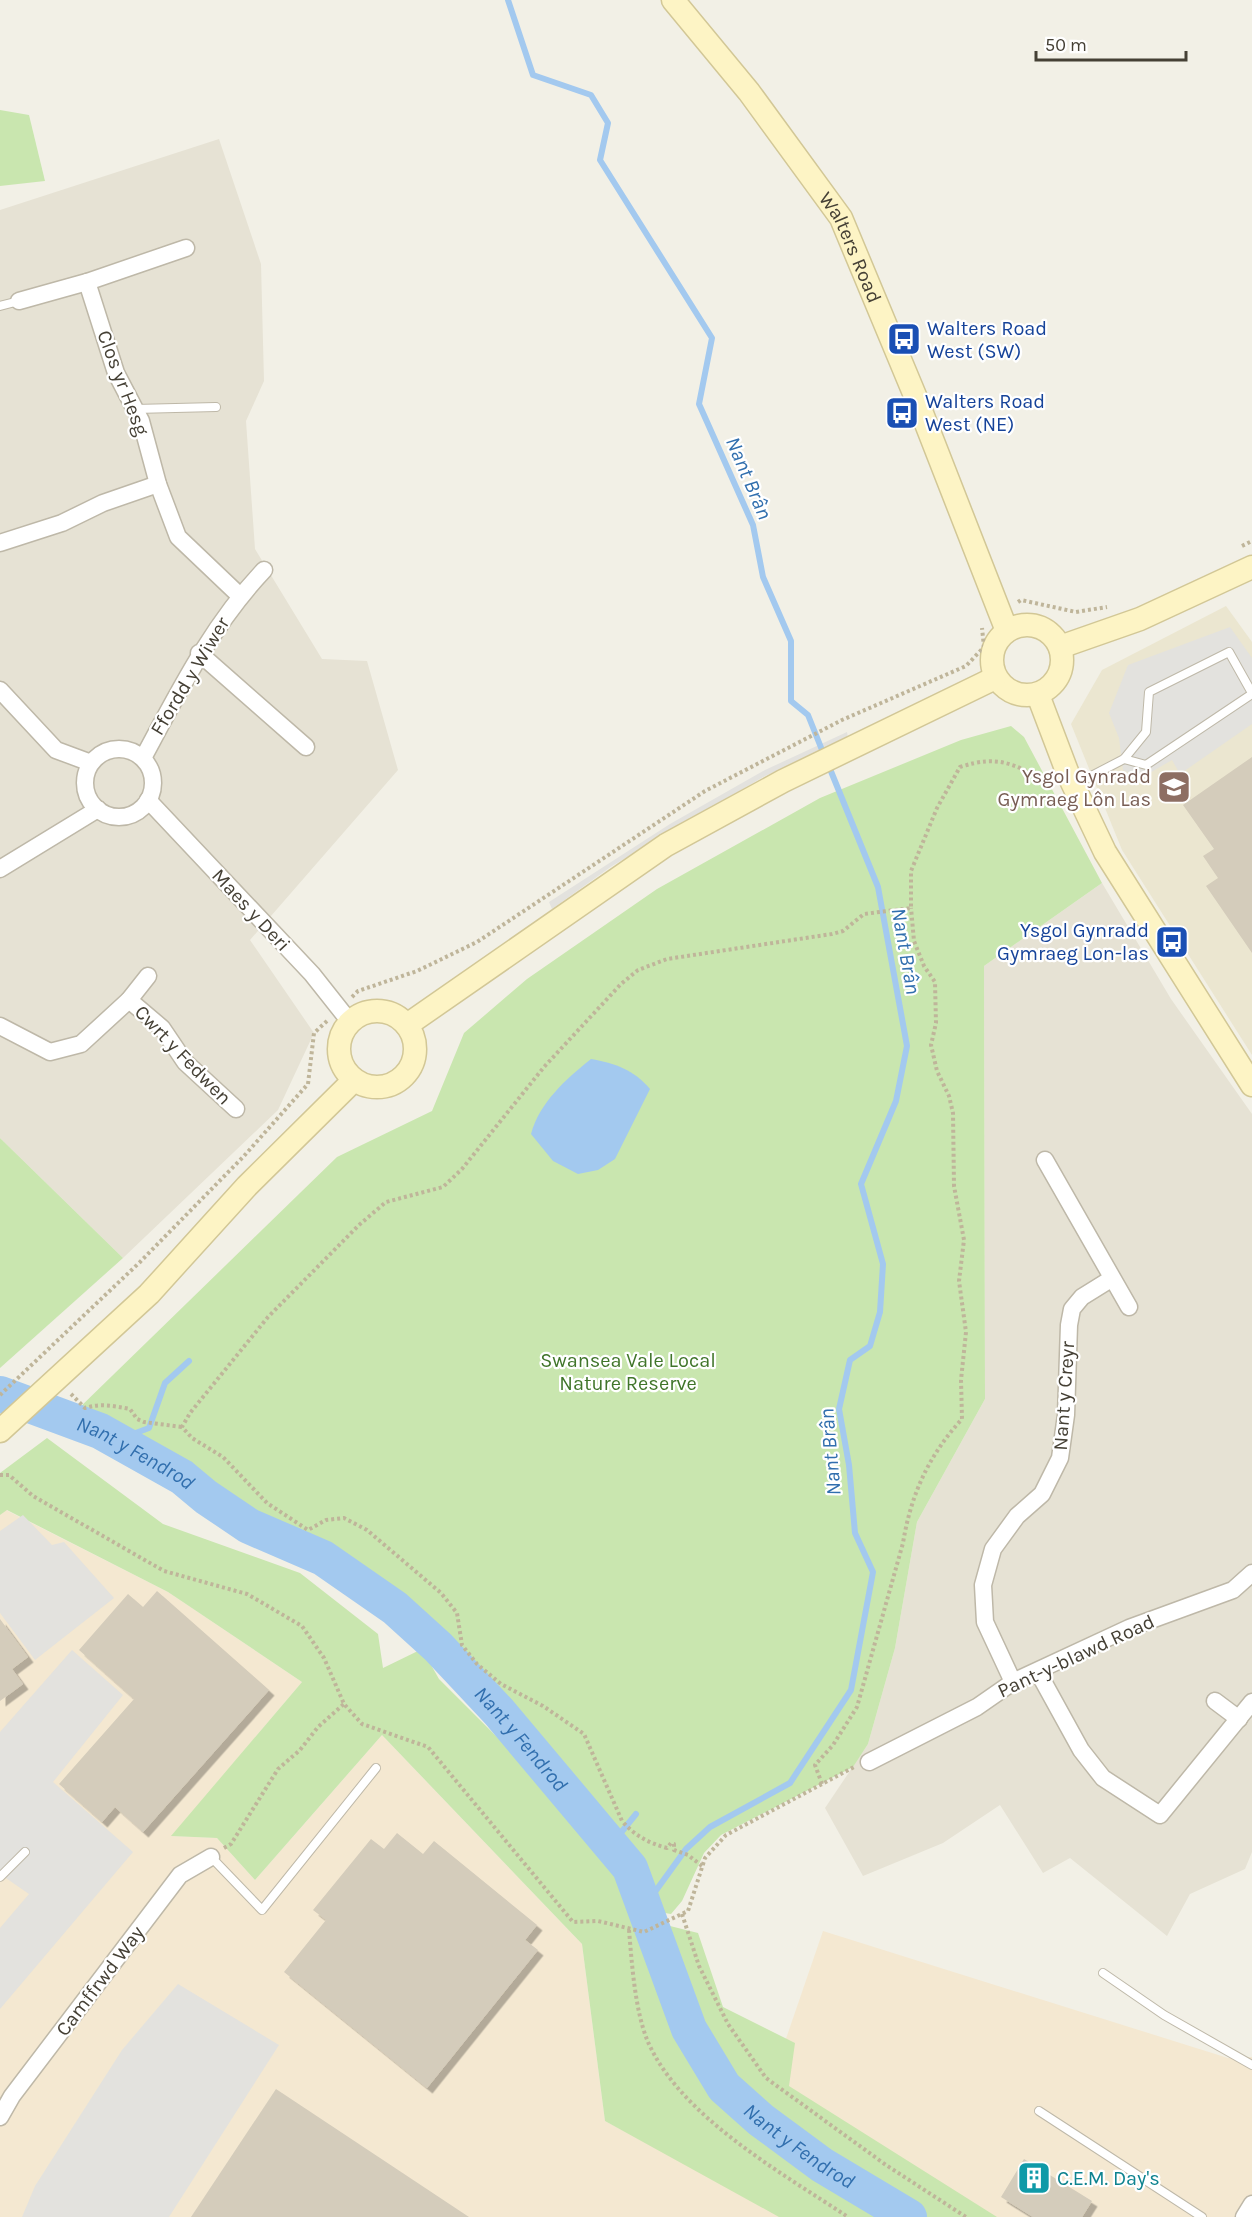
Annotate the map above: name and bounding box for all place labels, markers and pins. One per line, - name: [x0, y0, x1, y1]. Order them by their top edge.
- place label: Walters Road West (SW): [927, 317, 1047, 363]
- bus stop icon: Walters Road West (SW): [886, 321, 922, 357]
- place label: Walters Road West (NE): [925, 390, 1045, 436]
- bus stop icon: Walters Road West (NE): [884, 395, 920, 431]
- place label: Ysgol Gynradd Gymraeg Lôn Las: [998, 765, 1151, 811]
- school or university icon: Ysgol Gynradd Gymraeg Lôn Las: [1156, 769, 1192, 805]
- place label: Ysgol Gynradd Gymraeg Lon-las: [997, 919, 1149, 965]
- bus stop icon: Ysgol Gynradd Gymraeg Lon-las: [1154, 924, 1190, 960]
- building icon: C.E.M. Day's: [1016, 2160, 1052, 2196]
- place label: C.E.M. Day's: [1057, 2167, 1160, 2190]

